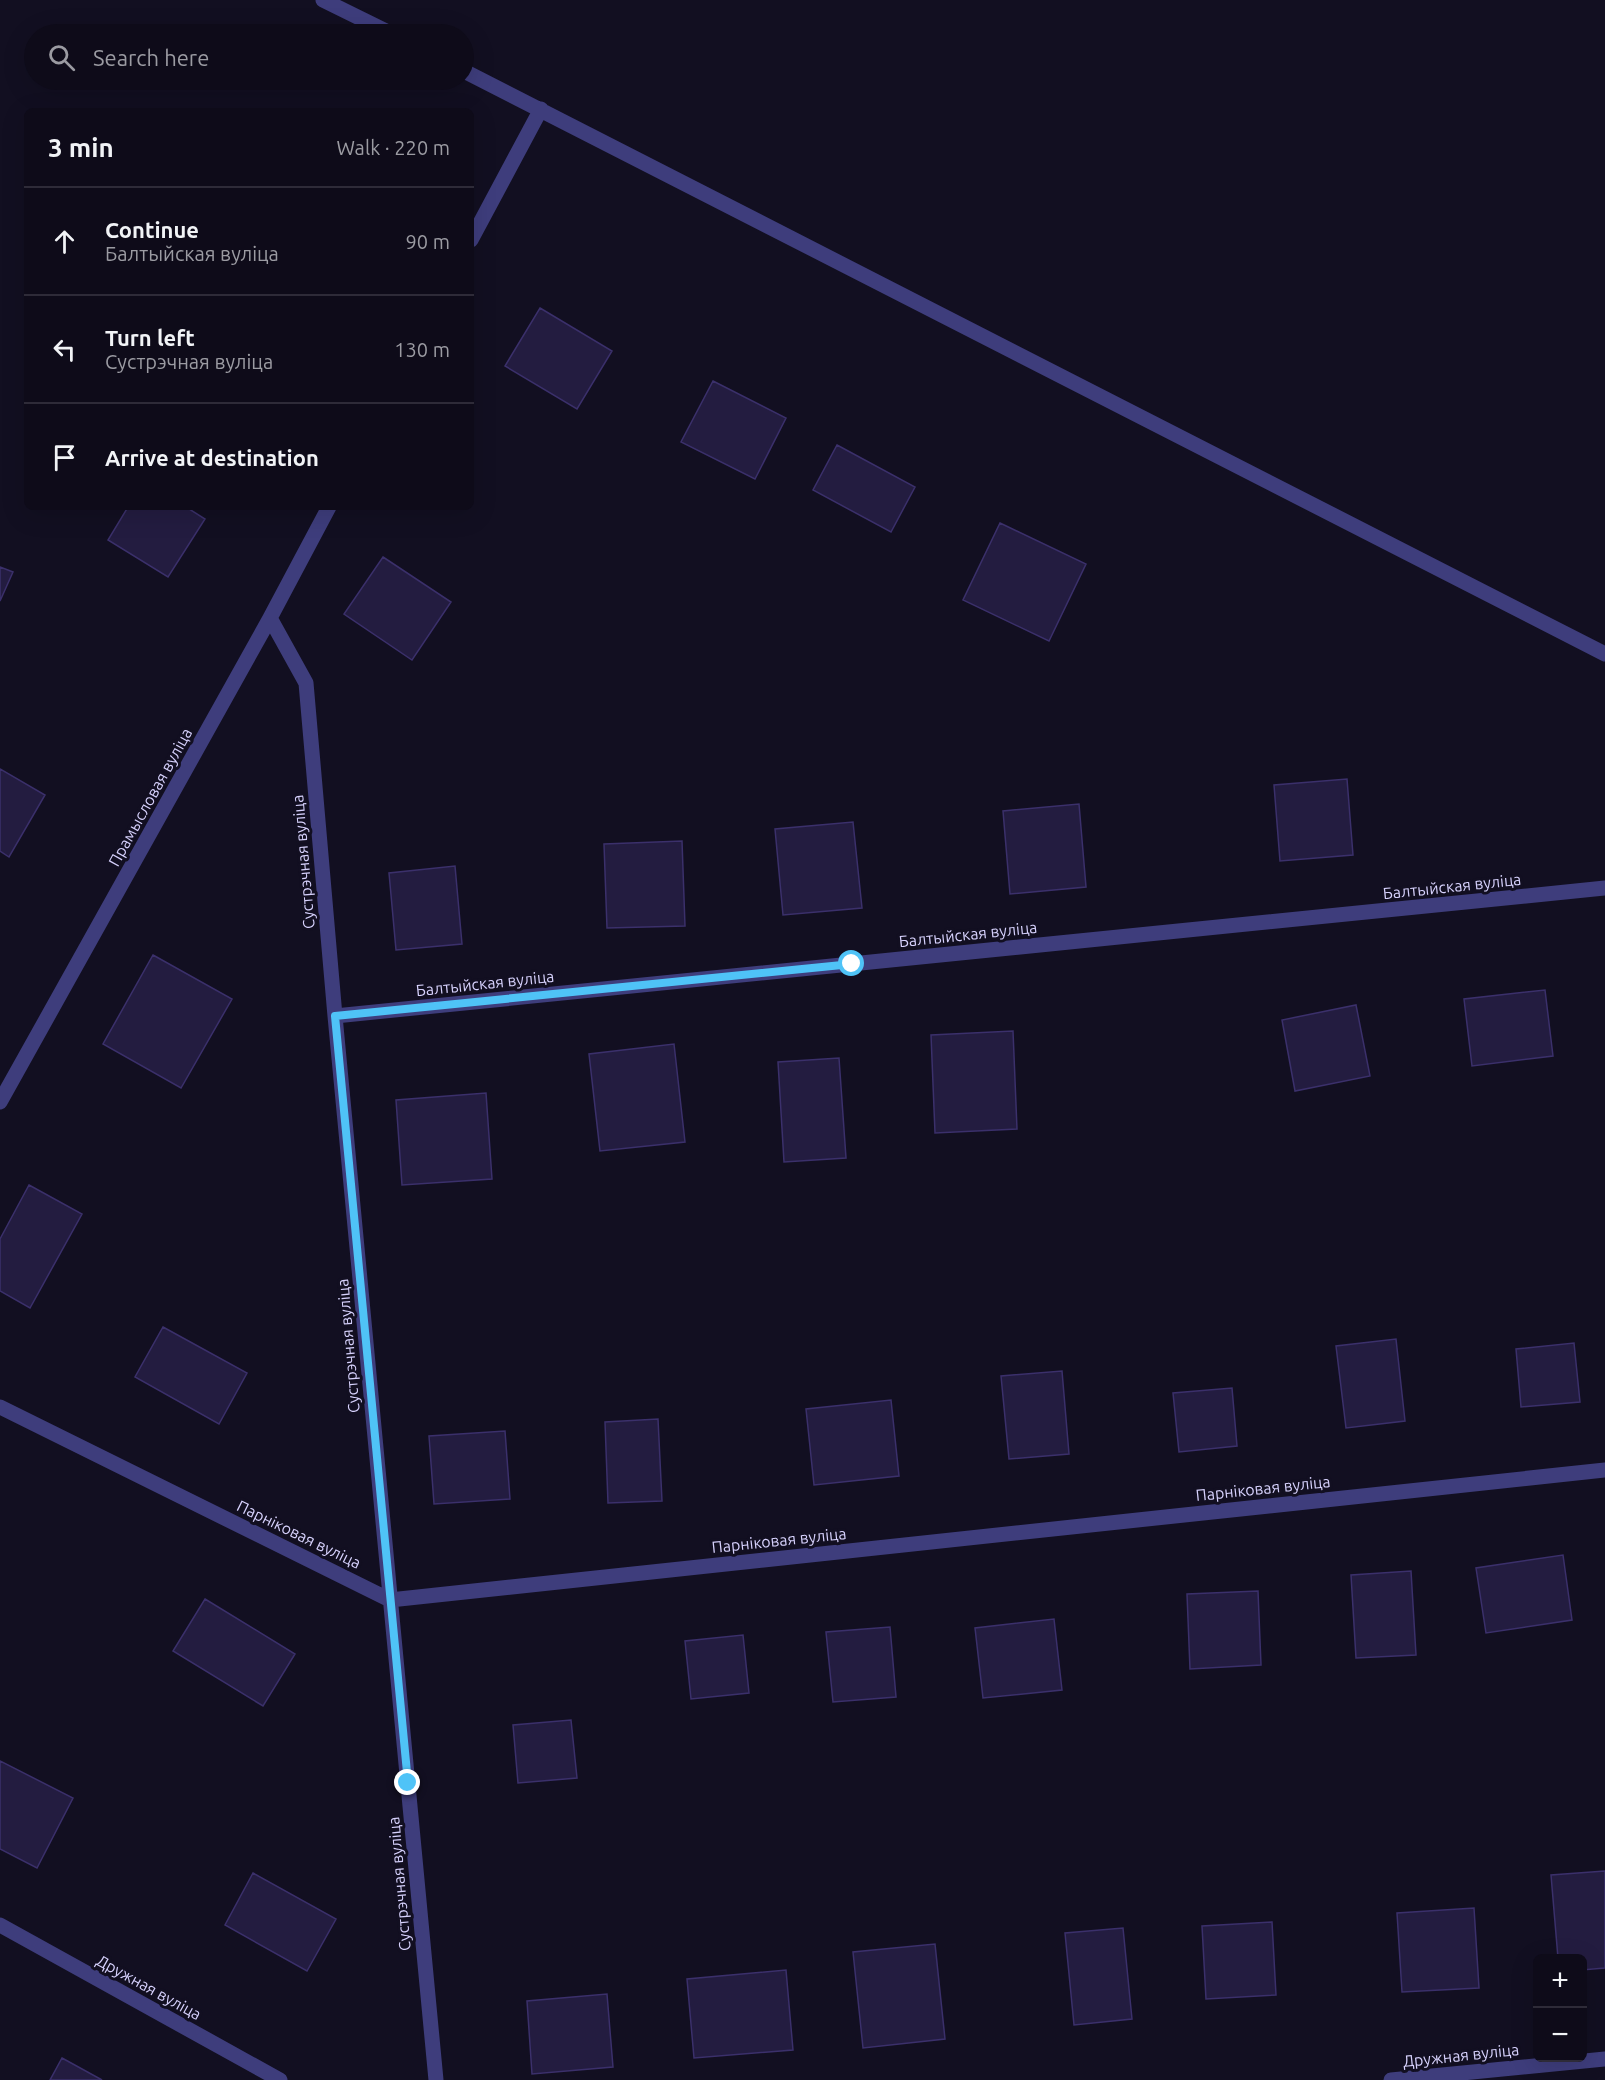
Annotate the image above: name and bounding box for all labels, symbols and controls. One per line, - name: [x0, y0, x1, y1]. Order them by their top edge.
- search box: [24, 24, 474, 90]
- icon: search: [45, 41, 78, 74]
- text: Search here: [93, 45, 209, 70]
- text: 3 min: [48, 133, 114, 162]
- text: Walk · 220 m: [337, 136, 450, 159]
- text: Continue: [105, 217, 199, 242]
- icon: ahead: [48, 225, 81, 258]
- text: 90 m: [406, 230, 450, 253]
- text: Балтыйская вуліца: [105, 242, 279, 265]
- text: Turn left: [105, 325, 195, 350]
- icon: left: [48, 333, 81, 366]
- text: 130 m: [394, 338, 450, 361]
- text: Сустрэчная вуліца: [105, 350, 273, 373]
- icon: arrive: [48, 441, 81, 474]
- text: Arrive at destination: [105, 445, 319, 470]
- street label: Прамысловая вуліца: [105, 725, 195, 869]
- street label: Сустрэчная вуліца: [288, 794, 318, 930]
- street label: Балтыйская вуліца: [1382, 870, 1522, 902]
- street label: Балтыйская вуліца: [898, 918, 1038, 950]
- route start: [838, 950, 864, 976]
- street label: Балтыйская вуліца: [415, 967, 555, 999]
- street label: Сустрэчная вуліца: [333, 1278, 363, 1414]
- street label: Парніковая вуліца: [1195, 1472, 1331, 1504]
- street label: Парніковая вуліца: [234, 1496, 364, 1572]
- street label: Парніковая вуліца: [711, 1524, 847, 1556]
- route end: [394, 1769, 420, 1795]
- street label: Сустрэчная вуліца: [384, 1816, 414, 1952]
- street label: Дружная вуліца: [93, 1951, 205, 2023]
- map controls: [1533, 1954, 1587, 2062]
- button: +: [1533, 1954, 1587, 2008]
- button: −: [1533, 2008, 1587, 2062]
- street label: Дружная вуліца: [1402, 2040, 1520, 2070]

